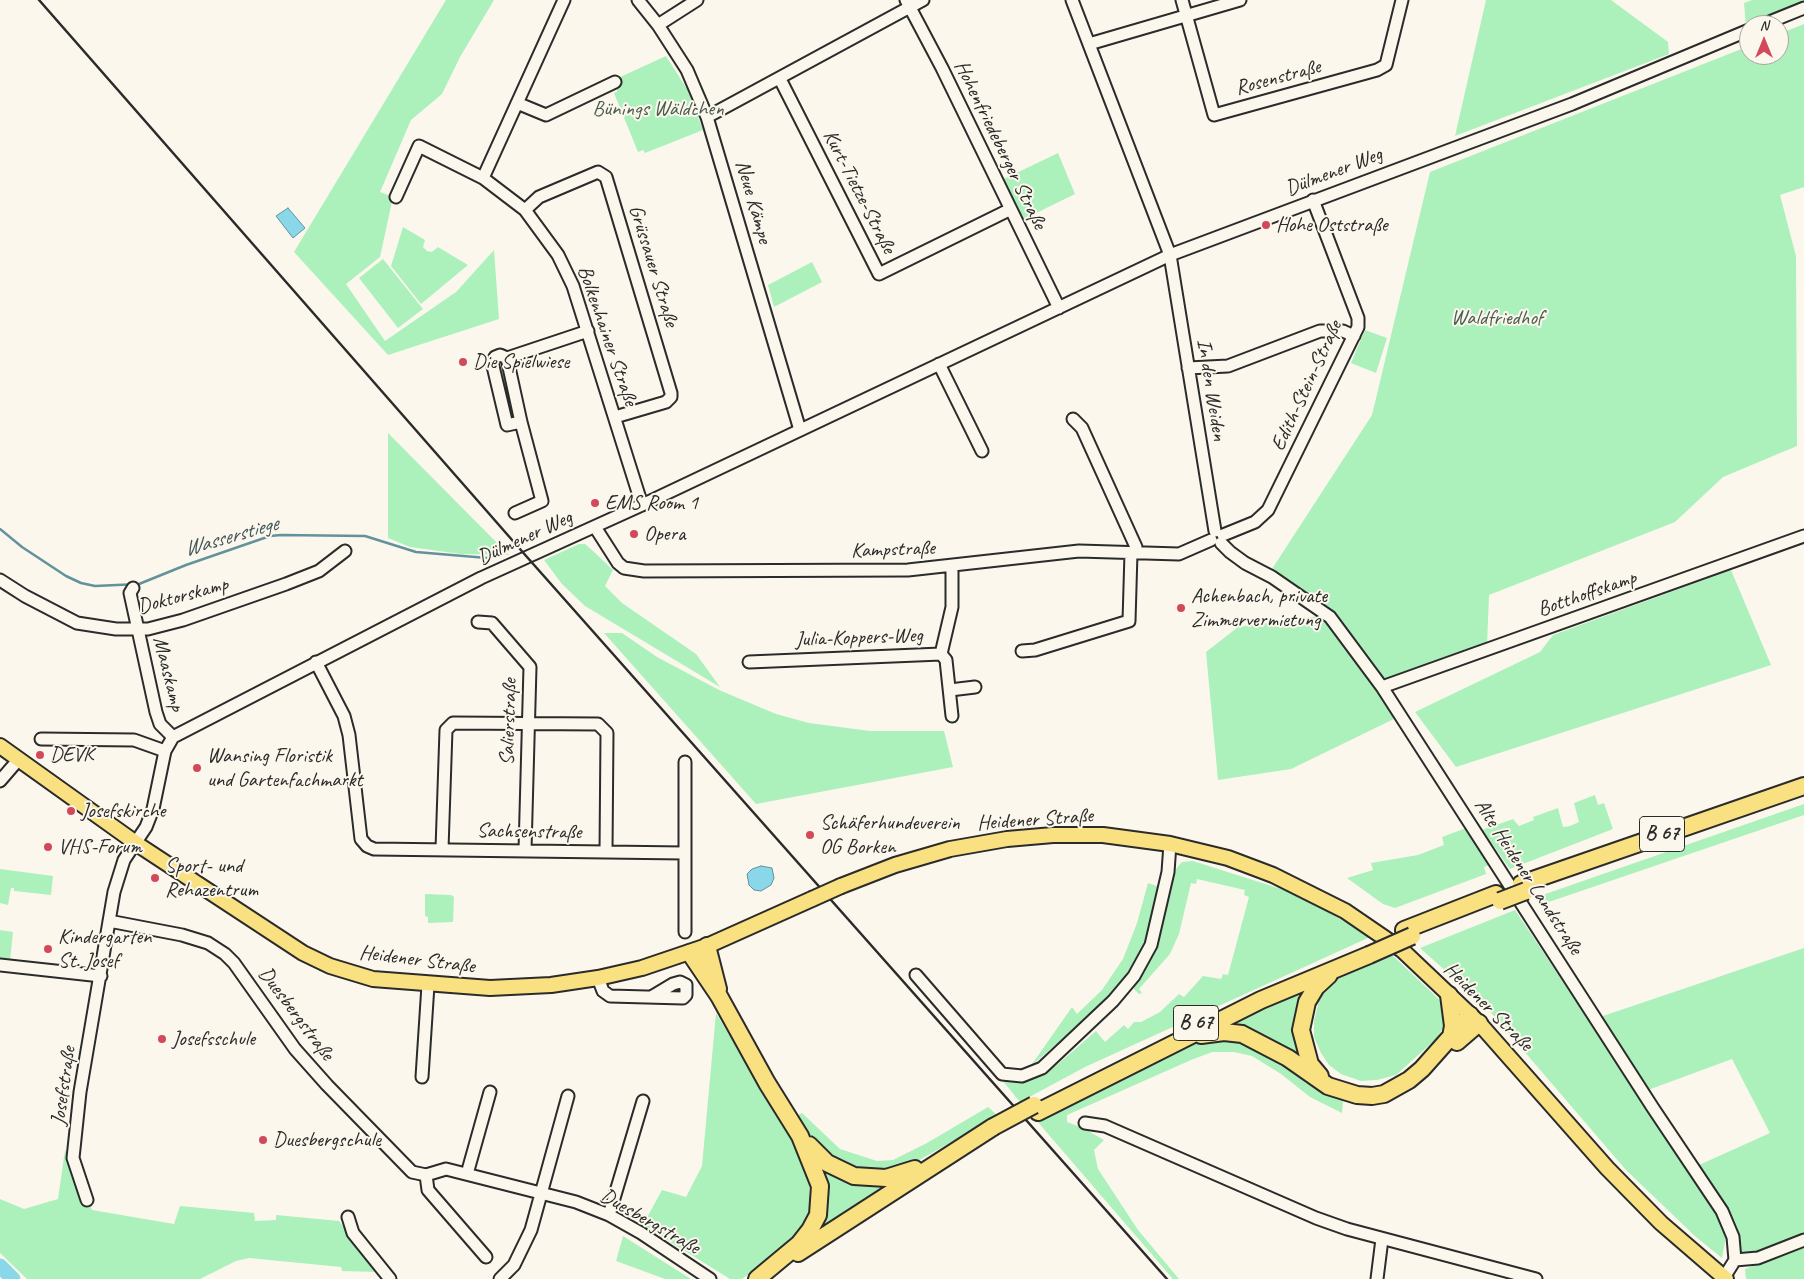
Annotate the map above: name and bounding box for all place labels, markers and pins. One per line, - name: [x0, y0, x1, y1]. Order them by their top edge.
- place label: Hohe Oststraße: [1276, 212, 1388, 238]
- marker: Hohe Oststraße: [1260, 219, 1272, 231]
- place label: Die Spielwiese: [473, 349, 569, 375]
- marker: Die Spielwiese: [457, 356, 469, 368]
- place label: EMS Room 1: [605, 490, 698, 516]
- marker: EMS Room 1: [589, 497, 601, 509]
- place label: Opera: [644, 521, 685, 547]
- marker: Opera: [628, 528, 640, 540]
- place label: Achenbach, private Zimmervermietung: [1191, 583, 1327, 633]
- marker: Achenbach, private Zimmervermietung: [1175, 602, 1187, 614]
- place label: DEVK: [50, 742, 93, 768]
- place label: Wansing Floristik und Gartenfachmarkt: [207, 743, 362, 793]
- marker: DEVK: [34, 749, 46, 761]
- marker: Wansing Floristik und Gartenfachmarkt: [191, 762, 203, 774]
- place label: Josefskirche: [81, 798, 165, 824]
- marker: Josefskirche: [65, 805, 77, 817]
- place label: Schäferhundeverein OG Borken: [820, 810, 960, 860]
- marker: Schäferhundeverein OG Borken: [804, 829, 816, 841]
- place label: VHS-Forum: [58, 834, 142, 860]
- marker: VHS-Forum: [42, 841, 54, 853]
- place label: Sport- und Rehazentrum: [165, 853, 258, 903]
- marker: Sport- und Rehazentrum: [149, 872, 161, 884]
- place label: Kindergarten St. Josef: [58, 924, 152, 974]
- marker: Kindergarten St. Josef: [42, 943, 54, 955]
- place label: Josefsschule: [172, 1026, 255, 1052]
- marker: Josefsschule: [156, 1033, 168, 1045]
- place label: Duesbergschule: [273, 1127, 381, 1153]
- marker: Duesbergschule: [257, 1134, 269, 1146]

